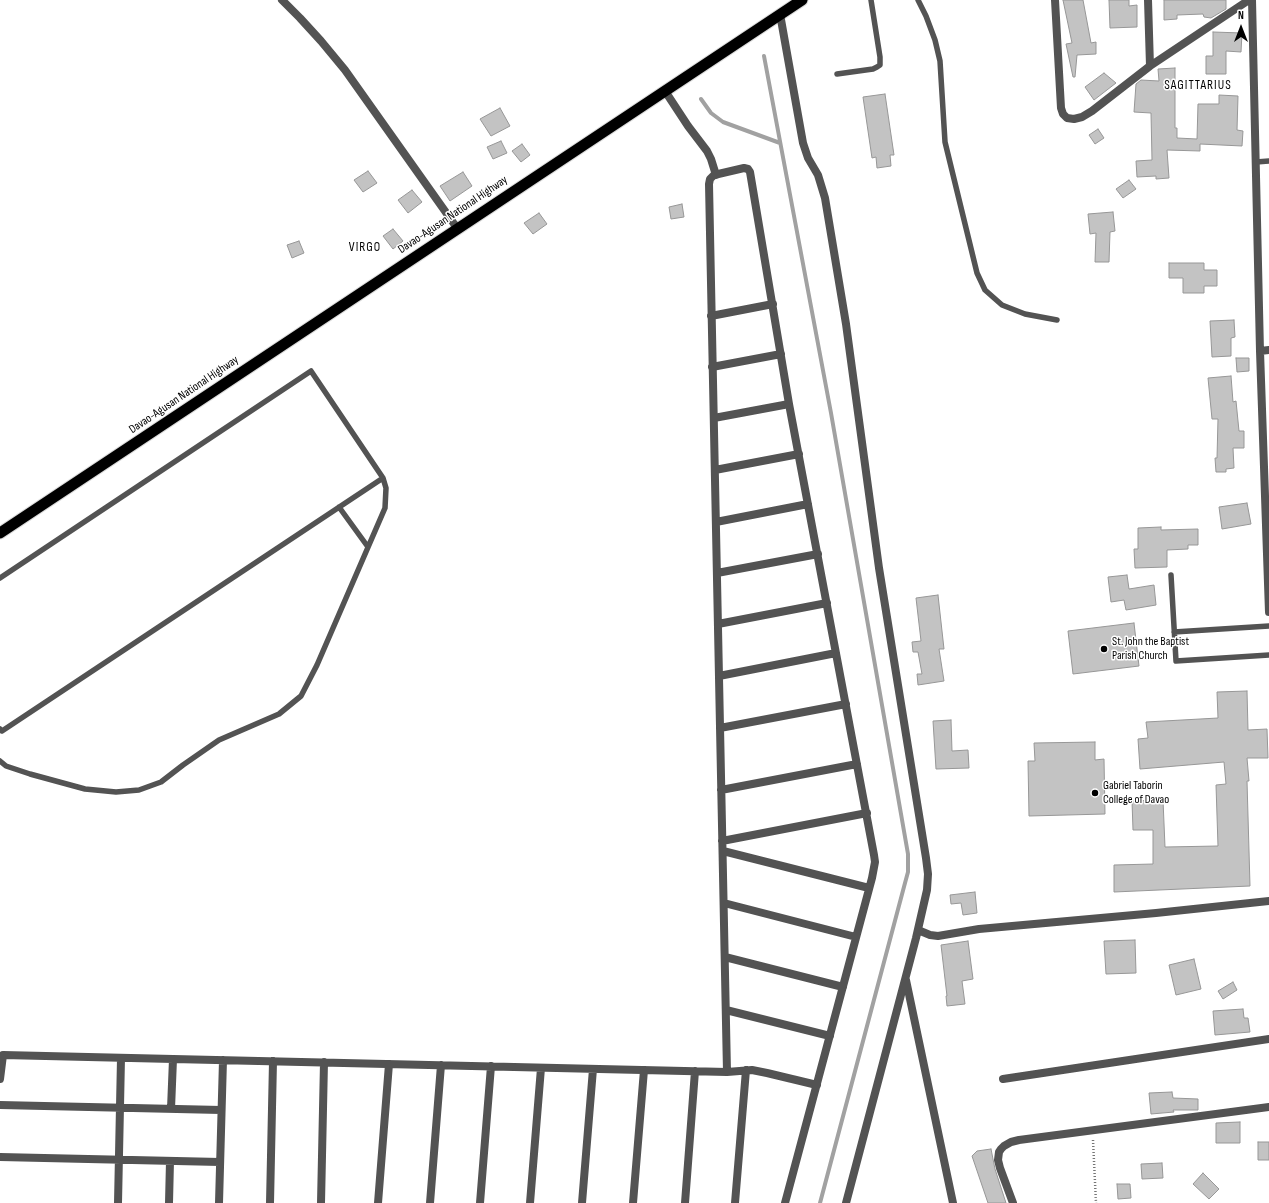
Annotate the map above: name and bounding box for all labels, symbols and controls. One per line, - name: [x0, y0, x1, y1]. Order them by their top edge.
- north arrow: [1221, 8, 1261, 48]
- text: N: [1238, 9, 1244, 22]
- district label: SAGITTARIUS: [1164, 78, 1232, 94]
- street label: Davao-Agusan National Highway: [395, 173, 511, 257]
- district label: VIRGO: [349, 240, 381, 256]
- street label: Davao-Agusan National Highway: [126, 353, 242, 437]
- place label: St. John the Baptist Parish Church: [1112, 635, 1189, 663]
- marker: St. John the Baptist Parish Church: [1099, 644, 1109, 654]
- place label: Gabriel Taborin College of Davao: [1103, 779, 1169, 807]
- marker: Gabriel Taborin College of Davao: [1090, 788, 1100, 798]

